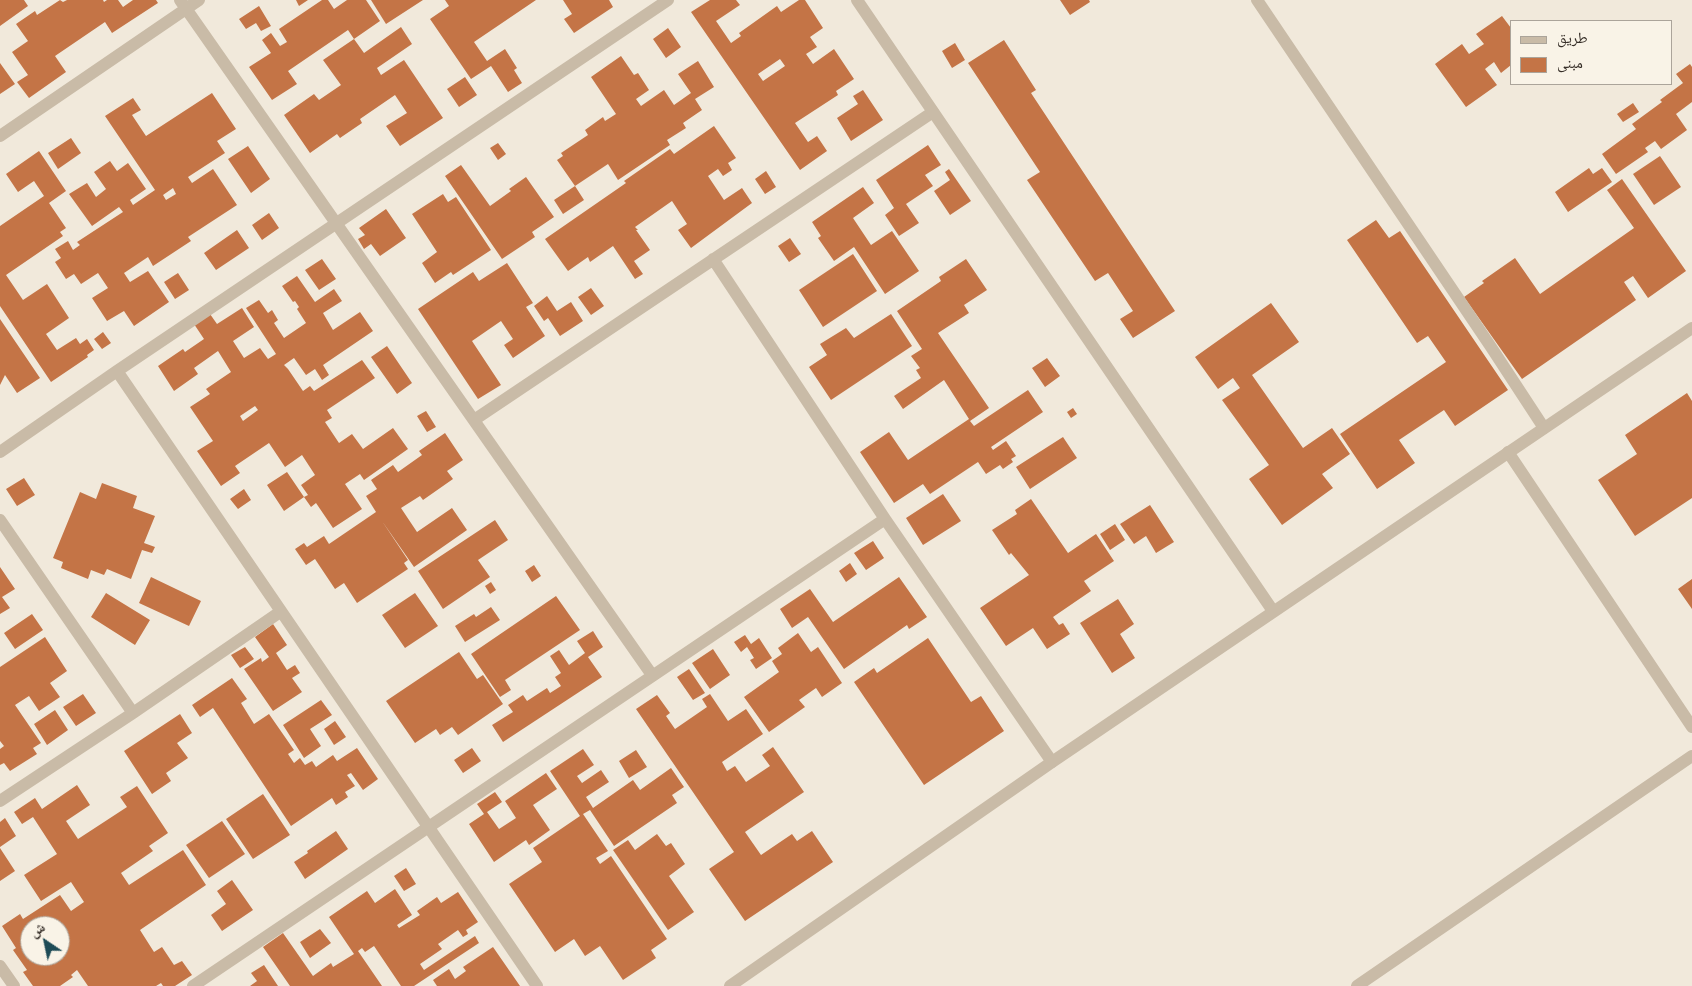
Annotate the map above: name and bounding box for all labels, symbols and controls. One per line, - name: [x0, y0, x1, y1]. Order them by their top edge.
- legend: [1510, 20, 1672, 85]
- text: طريق: [1557, 28, 1588, 46]
- text: مبنى: [1557, 53, 1583, 71]
- north arrow: [20, 916, 70, 966]
- text: ش: [26, 918, 48, 940]

